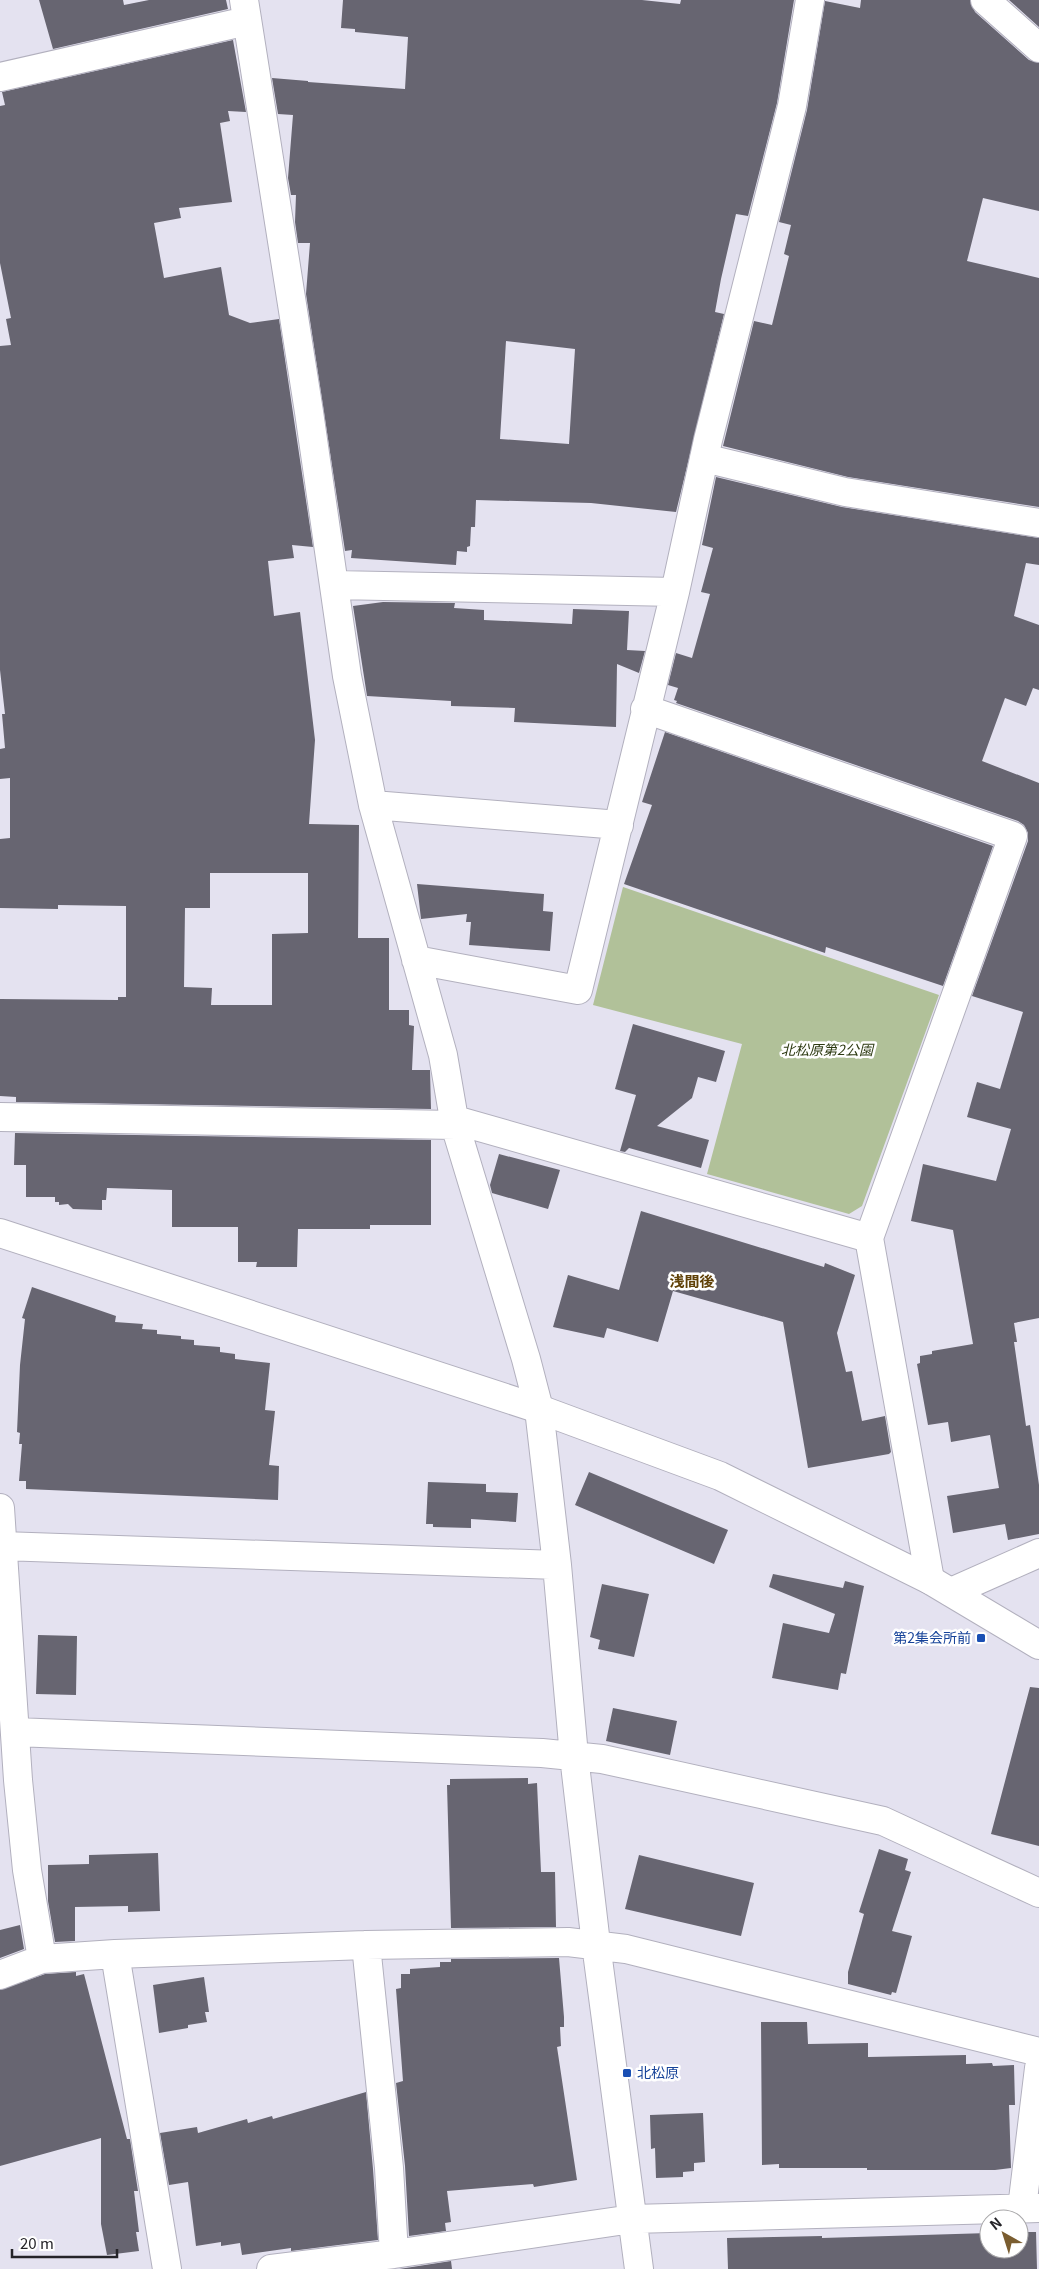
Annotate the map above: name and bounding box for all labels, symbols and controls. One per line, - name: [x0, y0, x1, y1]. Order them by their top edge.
- park label: 北松原第2公園: [781, 1039, 875, 1059]
- district label: 浅間後: [669, 1270, 715, 1291]
- place label: 第2集会所前: [893, 1627, 971, 1647]
- marker: 第2集会所前: [975, 1632, 987, 1644]
- place label: 北松原: [637, 2062, 679, 2082]
- marker: 北松原: [621, 2067, 633, 2079]
- north arrow: [979, 2209, 1029, 2259]
- text: N: [985, 2212, 1006, 2234]
- scale bar: [12, 2226, 118, 2258]
- text: 20 m: [20, 2232, 54, 2253]

